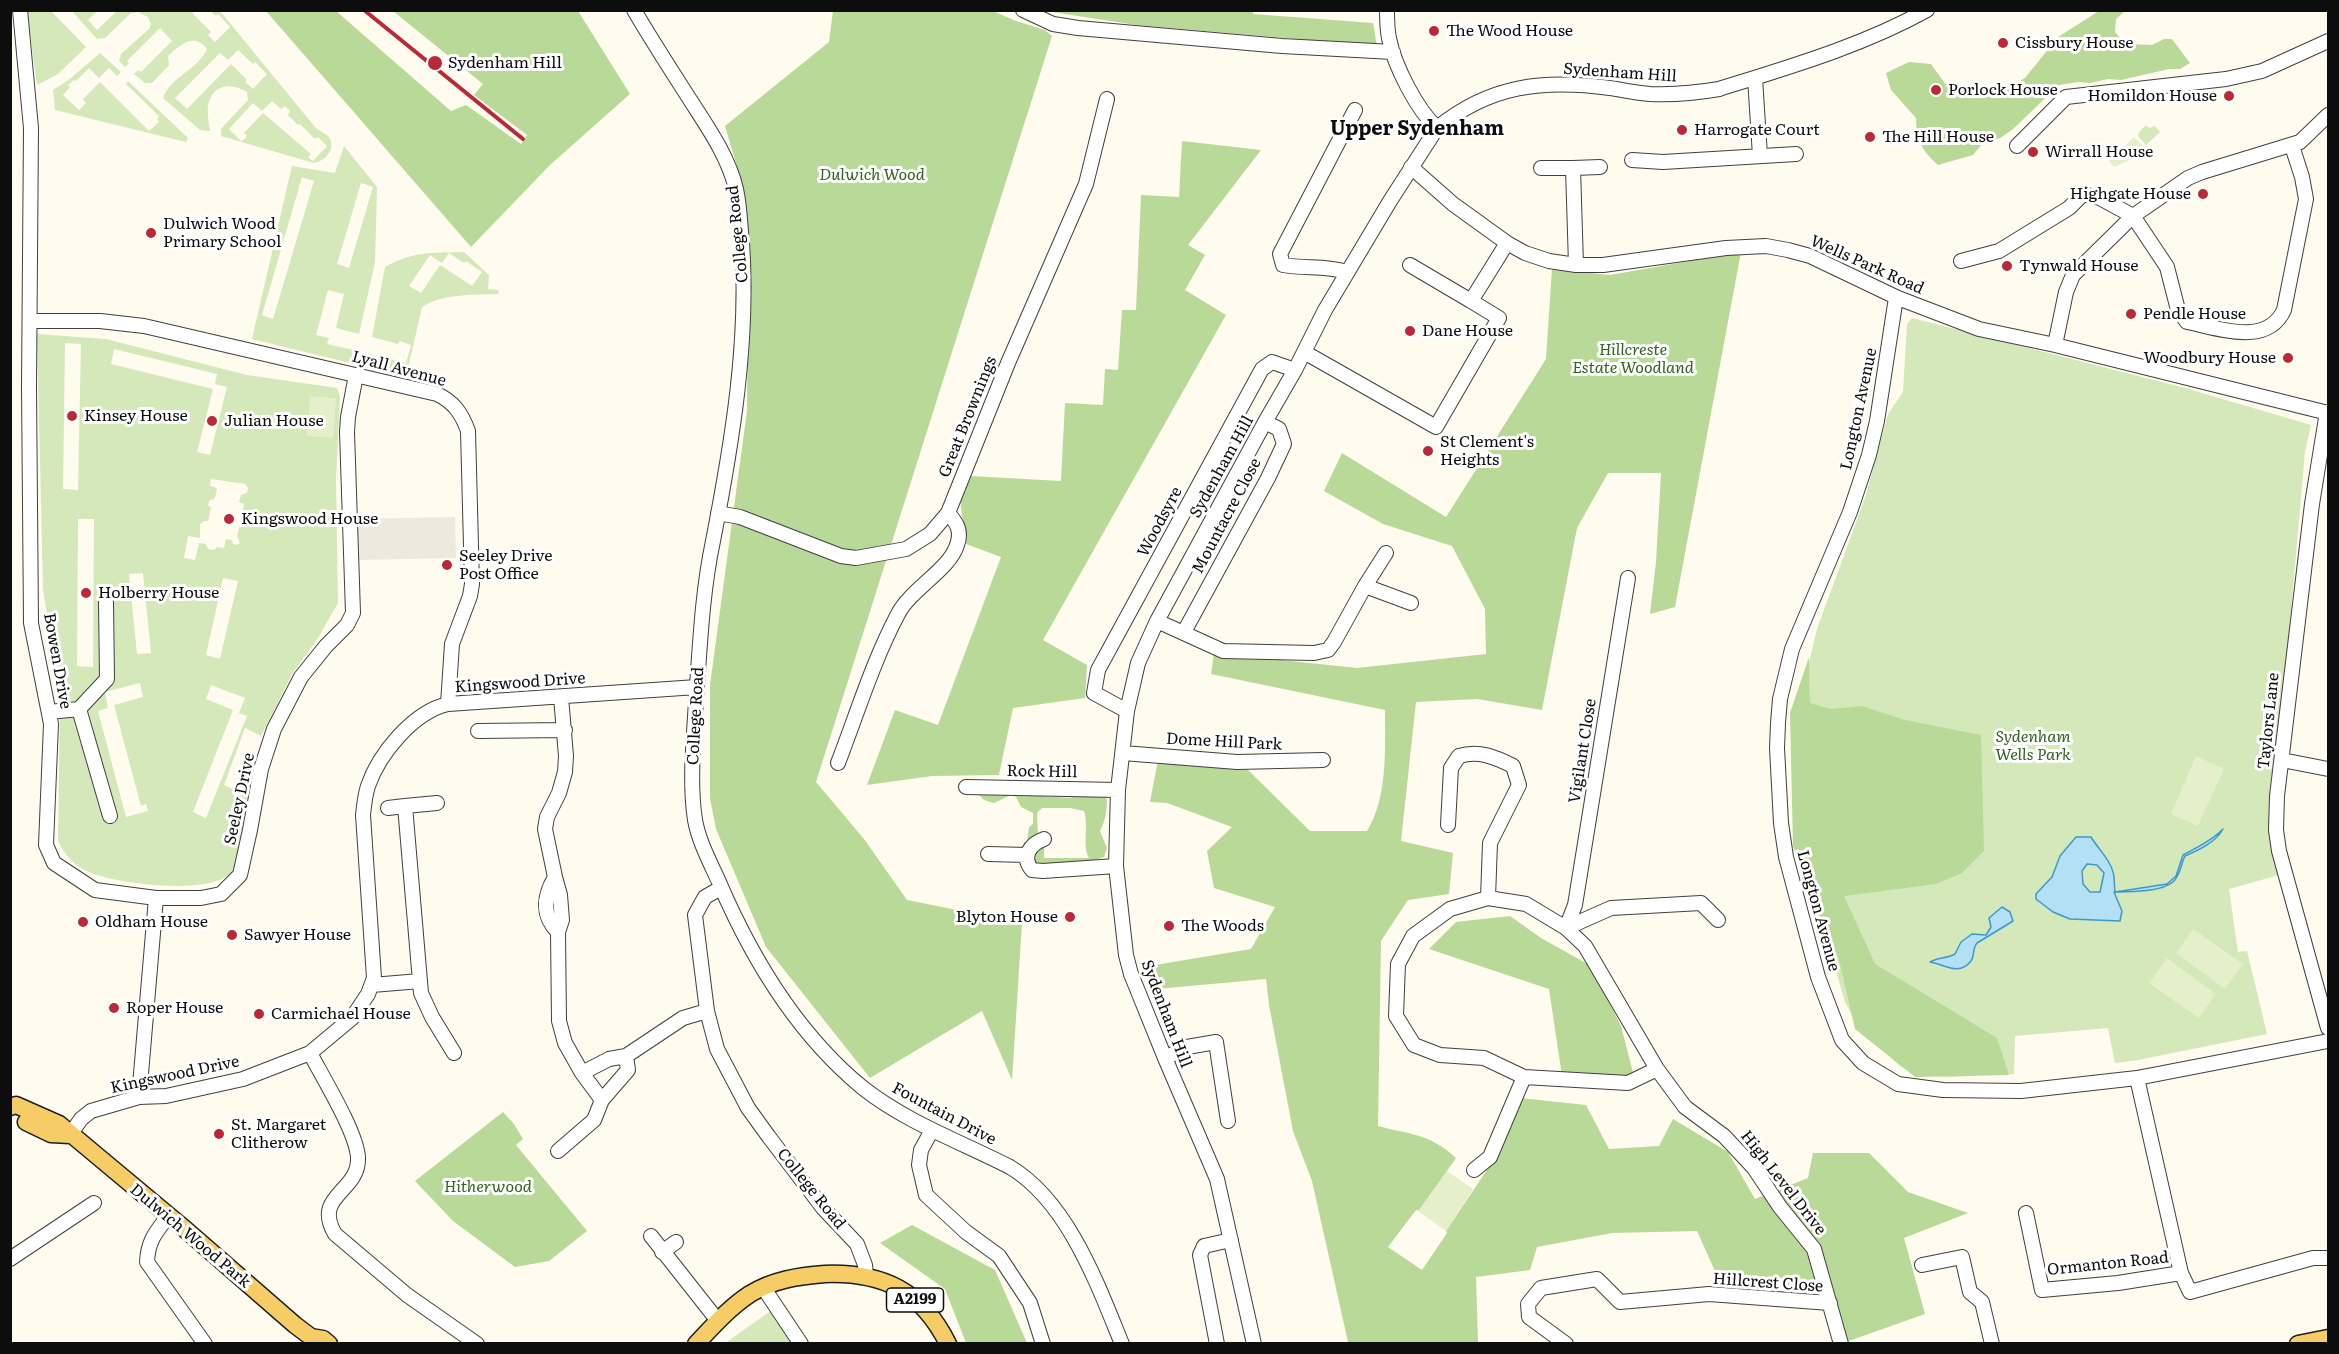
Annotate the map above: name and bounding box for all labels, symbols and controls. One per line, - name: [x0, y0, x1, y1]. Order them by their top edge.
- place label: The Wood House: [1446, 21, 1573, 41]
- marker: The Wood House: [1427, 24, 1441, 38]
- place label: Cissbury House: [2015, 33, 2134, 53]
- marker: Cissbury House: [1996, 36, 2010, 50]
- place label: Sydenham Hill: [448, 53, 562, 73]
- marker: Sydenham Hill: [426, 54, 444, 72]
- street label: Sydenham Hill: [1563, 59, 1677, 87]
- place label: Porlock House: [1948, 80, 2058, 100]
- marker: Porlock House: [1929, 83, 1943, 97]
- place label: Homildon House: [2088, 86, 2217, 106]
- marker: Homildon House: [2222, 89, 2236, 103]
- district label: Upper Sydenham: [1330, 117, 1504, 141]
- place label: Harrogate Court: [1694, 120, 1820, 140]
- marker: Harrogate Court: [1675, 123, 1689, 137]
- place label: The Hill House: [1882, 127, 1994, 147]
- marker: The Hill House: [1863, 130, 1877, 144]
- place label: Wirrall House: [2045, 142, 2153, 162]
- marker: Wirrall House: [2026, 145, 2040, 159]
- park label: Dulwich Wood: [819, 165, 925, 185]
- street label: College Road: [723, 184, 753, 284]
- place label: Highgate House: [2070, 184, 2191, 204]
- marker: Highgate House: [2196, 187, 2210, 201]
- place label: Dulwich Wood Primary School: [163, 214, 281, 252]
- marker: Dulwich Wood Primary School: [144, 226, 158, 240]
- street label: Wells Park Road: [1807, 231, 1927, 299]
- place label: Tynwald House: [2019, 256, 2139, 276]
- marker: Tynwald House: [2000, 259, 2014, 273]
- place label: Pendle House: [2143, 304, 2246, 324]
- marker: Pendle House: [2124, 307, 2138, 321]
- place label: Dane House: [1422, 321, 1513, 341]
- marker: Dane House: [1403, 324, 1417, 338]
- park label: Hillcreste Estate Woodland: [1572, 340, 1694, 378]
- street label: Longton Avenue: [1837, 346, 1881, 472]
- street label: Lyall Avenue: [350, 347, 448, 391]
- place label: Woodbury House: [2143, 348, 2276, 368]
- marker: Woodbury House: [2281, 351, 2295, 365]
- street label: Great Brownings: [935, 354, 1001, 480]
- place label: Kinsey House: [84, 406, 188, 426]
- marker: Kinsey House: [65, 409, 79, 423]
- place label: Julian House: [224, 411, 324, 431]
- street label: Sydenham Hill: [1186, 413, 1258, 521]
- marker: Julian House: [205, 414, 219, 428]
- place label: St Clement's Heights: [1440, 432, 1534, 470]
- marker: St Clement's Heights: [1421, 444, 1435, 458]
- street label: Mountacre Close: [1189, 455, 1265, 577]
- street label: Woodsyre: [1134, 484, 1186, 560]
- place label: Kingswood House: [241, 509, 378, 529]
- marker: Kingswood House: [222, 512, 236, 526]
- place label: Seeley Drive Post Office: [459, 546, 553, 584]
- marker: Seeley Drive Post Office: [440, 558, 454, 572]
- place label: Holberry House: [98, 583, 219, 603]
- marker: Holberry House: [79, 586, 93, 600]
- street label: Bowen Drive: [39, 611, 75, 711]
- street label: College Road: [684, 667, 708, 765]
- street label: Kingswood Drive: [454, 669, 586, 697]
- street label: Taylors Lane: [2254, 672, 2284, 770]
- street label: Vigilant Close: [1565, 697, 1601, 805]
- park label: Sydenham Wells Park: [1995, 727, 2071, 765]
- street label: Dome Hill Park: [1166, 729, 1282, 755]
- street label: Seeley Drive: [221, 751, 259, 847]
- street label: Rock Hill: [1006, 762, 1078, 782]
- street label: Longton Avenue: [1793, 848, 1843, 974]
- place label: Blyton House: [956, 907, 1058, 927]
- marker: Blyton House: [1063, 910, 1077, 924]
- place label: Oldham House: [95, 912, 208, 932]
- marker: Oldham House: [76, 915, 90, 929]
- place label: The Woods: [1181, 916, 1264, 936]
- marker: The Woods: [1162, 919, 1176, 933]
- place label: Sawyer House: [244, 925, 351, 945]
- marker: Sawyer House: [225, 928, 239, 942]
- street label: Sydenham Hill: [1137, 957, 1195, 1071]
- place label: Roper House: [126, 998, 223, 1018]
- marker: Roper House: [107, 1001, 121, 1015]
- place label: Carmichael House: [271, 1004, 411, 1024]
- marker: Carmichael House: [252, 1007, 266, 1021]
- street label: Kingswood Drive: [109, 1052, 241, 1098]
- street label: Fountain Drive: [889, 1079, 999, 1149]
- place label: St. Margaret Clitherow: [231, 1115, 326, 1153]
- marker: St. Margaret Clitherow: [212, 1127, 226, 1141]
- street label: High Level Drive: [1736, 1127, 1830, 1239]
- street label: College Road: [773, 1145, 849, 1233]
- park label: Hitherwood: [444, 1177, 532, 1197]
- street label: Dulwich Wood Park: [126, 1180, 254, 1292]
- street label: Ormanton Road: [2046, 1248, 2170, 1280]
- street label: Hillcrest Close: [1712, 1270, 1824, 1296]
- road number: A2199: [886, 1288, 944, 1312]

